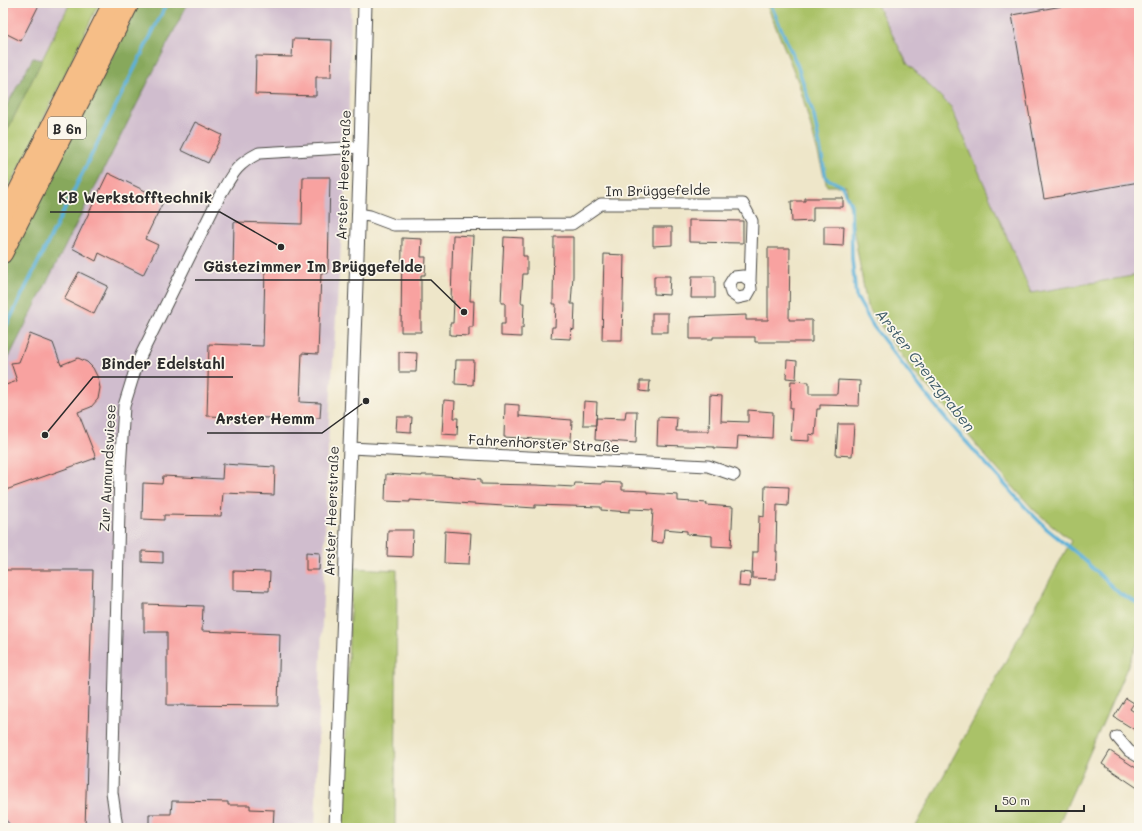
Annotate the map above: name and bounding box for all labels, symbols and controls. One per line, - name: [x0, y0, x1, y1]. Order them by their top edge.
- street label: Arster Heerstraße: [331, 109, 355, 241]
- road number: B 6n: [48, 117, 86, 139]
- street label: Im Brüggefelde: [605, 180, 711, 200]
- callout: KB Werkstofftechnik: [50, 185, 220, 212]
- text: KB Werkstofftechnik: [58, 187, 212, 207]
- callout: Gästezimmer Im Brüggefelde: [195, 253, 431, 280]
- text: Gästezimmer Im Brüggefelde: [203, 256, 423, 276]
- water label: Arster Grenzgraben: [872, 304, 980, 436]
- callout: Binder Edelstahl: [93, 350, 233, 377]
- text: Binder Edelstahl: [101, 353, 225, 373]
- street label: Zur Aumundswiese: [94, 404, 120, 532]
- callout: Arster Hemm: [207, 406, 322, 433]
- text: Arster Hemm: [215, 408, 315, 428]
- street label: Fahrenhorster Straße: [468, 430, 620, 456]
- street label: Arster Heerstraße: [319, 445, 343, 577]
- scale bar: [996, 787, 1084, 813]
- text: 50 m: [1002, 792, 1030, 808]

